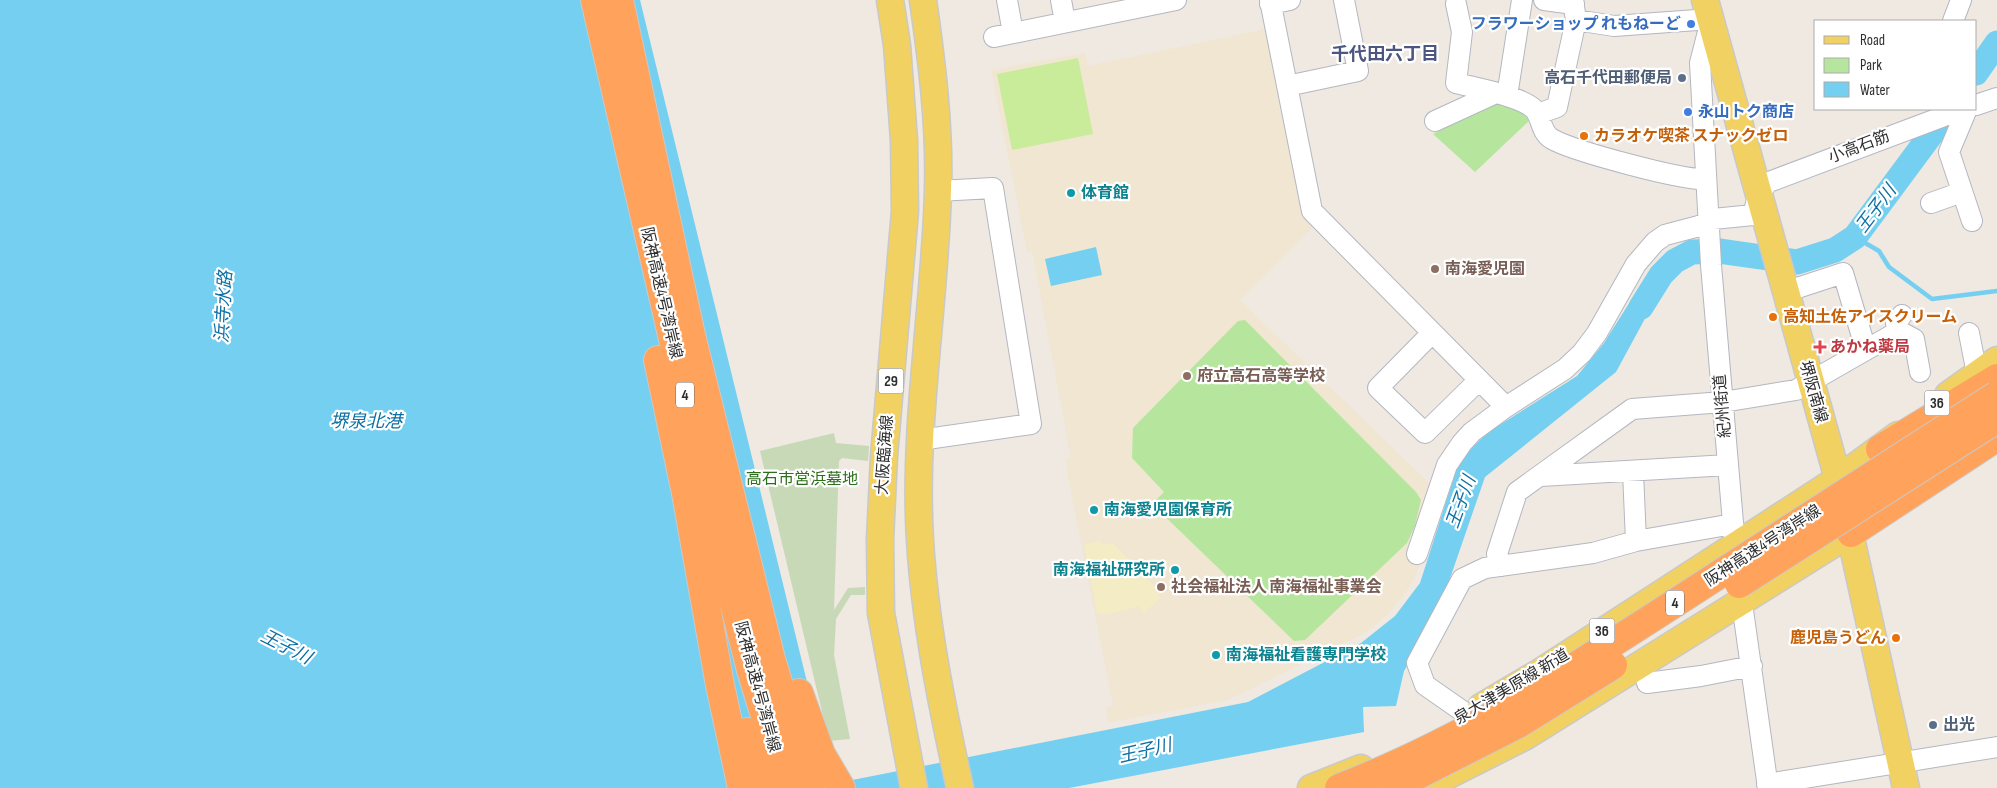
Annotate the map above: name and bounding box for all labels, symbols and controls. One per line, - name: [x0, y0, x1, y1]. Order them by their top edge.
- place label: フラワーショップ れもねーど: [1471, 15, 1681, 34]
- marker: フラワーショップ れもねーど: [1685, 18, 1697, 30]
- legend: [1814, 20, 1977, 110]
- text: Road: [1860, 31, 1885, 50]
- district label: 千代田六丁目: [1331, 44, 1439, 65]
- text: Park: [1860, 56, 1882, 75]
- place label: 高石千代田郵便局: [1544, 68, 1672, 88]
- marker: 高石千代田郵便局: [1676, 72, 1688, 84]
- text: Water: [1860, 81, 1891, 100]
- place label: 永山トク商店: [1698, 103, 1794, 122]
- marker: 永山トク商店: [1682, 106, 1694, 118]
- place label: カラオケ喫茶 スナックゼロ: [1594, 127, 1789, 146]
- street label: 小高石筋: [1826, 127, 1892, 167]
- marker: カラオケ喫茶 スナックゼロ: [1578, 130, 1590, 142]
- water label: 王子川: [1851, 180, 1902, 237]
- place label: 体育館: [1081, 184, 1129, 203]
- marker: 体育館: [1065, 187, 1077, 199]
- street label: 阪神高速4号湾岸線: [637, 225, 685, 361]
- place label: 南海愛児園: [1445, 260, 1525, 279]
- marker: 南海愛児園: [1429, 263, 1441, 275]
- water label: 浜寺水路: [212, 269, 236, 344]
- place label: 高知土佐アイスクリーム: [1783, 308, 1957, 327]
- marker: 高知土佐アイスクリーム: [1767, 311, 1779, 323]
- place label: あかね薬局: [1830, 338, 1910, 357]
- marker: あかね薬局: [1814, 341, 1826, 353]
- street label: 堺阪南線: [1795, 359, 1831, 425]
- place label: 府立高石高等学校: [1197, 367, 1325, 386]
- road number: 29: [878, 368, 904, 394]
- marker: 府立高石高等学校: [1181, 370, 1193, 382]
- street label: 紀州街道: [1711, 373, 1735, 439]
- road number: 4: [676, 382, 694, 408]
- road number: 36: [1924, 390, 1950, 416]
- water label: 堺泉北港: [330, 411, 405, 432]
- street label: 大阪臨海線: [873, 414, 897, 496]
- park label: 高石市営浜墓地: [746, 470, 858, 489]
- water label: 王子川: [1442, 471, 1481, 531]
- place label: 南海愛児園保育所: [1104, 501, 1232, 520]
- street label: 阪神高速4号湾岸線: [1701, 501, 1825, 591]
- marker: 南海愛児園保育所: [1088, 504, 1100, 516]
- place label: 南海福祉研究所: [1053, 561, 1165, 580]
- marker: 南海福祉研究所: [1169, 564, 1181, 576]
- place label: 社会福祉法人 南海福祉事業会: [1171, 577, 1382, 597]
- marker: 社会福祉法人 南海福祉事業会: [1155, 581, 1167, 593]
- road number: 4: [1666, 590, 1684, 616]
- road number: 36: [1590, 618, 1614, 644]
- street label: 阪神高速4号湾岸線: [730, 619, 784, 755]
- water label: 王子川: [257, 625, 317, 670]
- place label: 鹿児島うどん: [1790, 629, 1886, 648]
- marker: 鹿児島うどん: [1890, 632, 1902, 644]
- street label: 泉大津美原線 新道: [1451, 645, 1573, 729]
- place label: 南海福祉看護専門学校: [1226, 646, 1386, 665]
- marker: 南海福祉看護専門学校: [1210, 649, 1222, 661]
- place label: 出光: [1943, 716, 1975, 735]
- marker: 出光: [1927, 719, 1939, 731]
- water label: 王子川: [1116, 734, 1176, 767]

